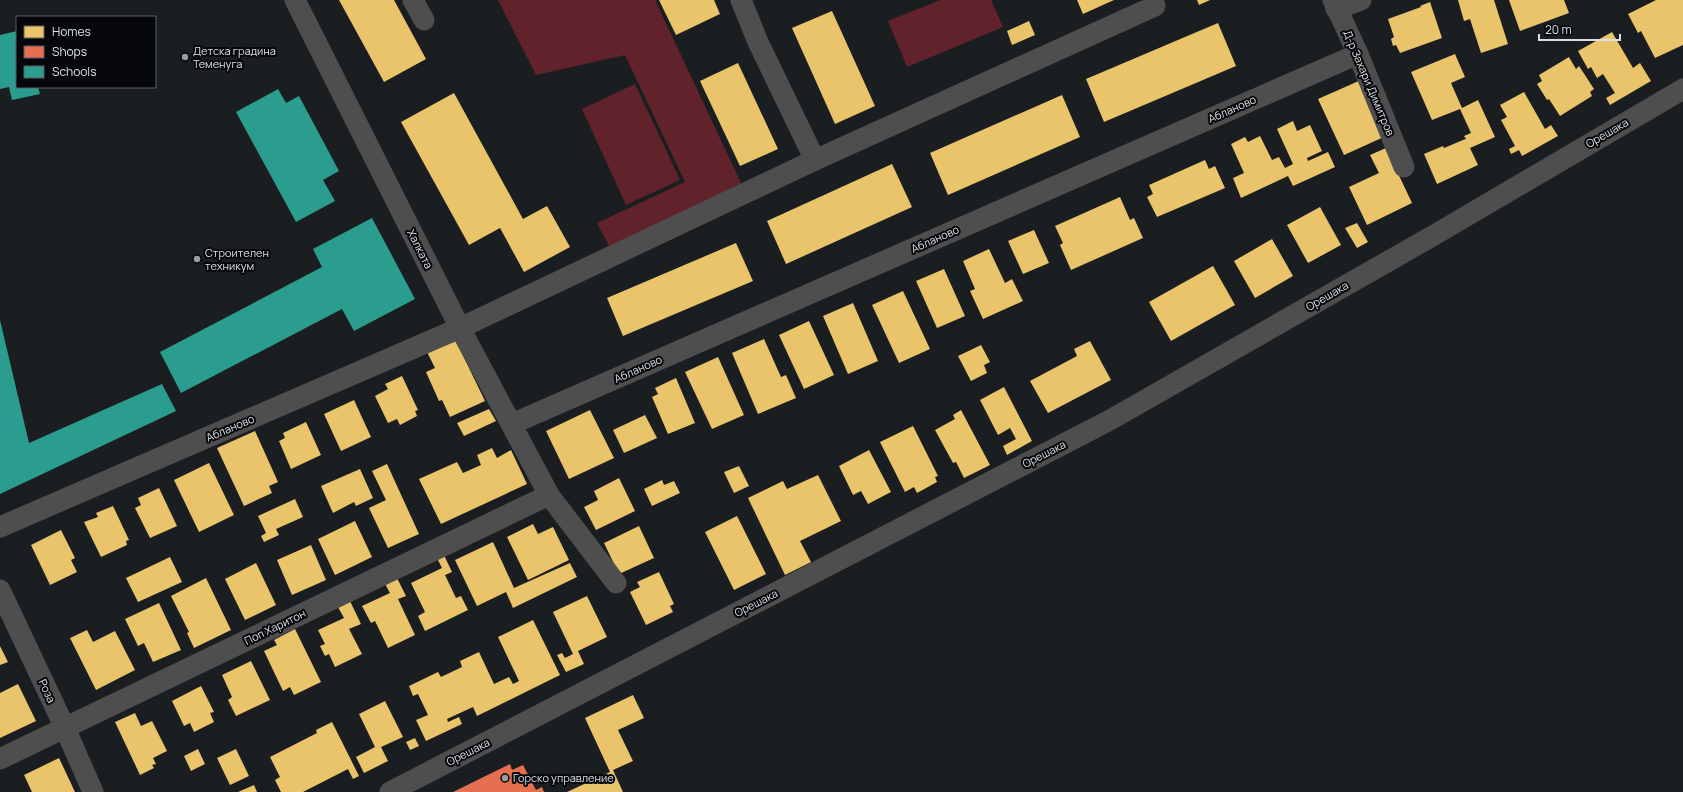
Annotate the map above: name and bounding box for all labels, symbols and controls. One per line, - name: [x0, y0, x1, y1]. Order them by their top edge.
- legend: [16, 16, 156, 88]
- scale bar: [1539, 16, 1620, 42]
- text: 20 m: [1545, 21, 1572, 38]
- text: Homes: [52, 23, 91, 40]
- street label: Д-р Захари Димитров: [1340, 28, 1399, 138]
- text: Shops: [52, 43, 87, 60]
- place label: Детска градина Теменуга: [193, 43, 276, 71]
- marker: Детска градина Теменуга: [180, 52, 190, 62]
- text: Schools: [52, 63, 96, 80]
- street label: Абланово: [1205, 91, 1259, 126]
- street label: Орешака: [1583, 114, 1631, 151]
- street label: Абланово: [908, 221, 962, 256]
- street label: Халката: [404, 227, 437, 271]
- place label: Строителен техникум: [205, 245, 269, 273]
- marker: Строителен техникум: [192, 254, 202, 264]
- street label: Орешака: [1303, 277, 1351, 314]
- street label: Абланово: [611, 351, 665, 386]
- street label: Абланово: [203, 410, 257, 444]
- street label: Орешака: [1019, 436, 1068, 471]
- street label: Орешака: [731, 585, 780, 620]
- street label: Поп Харитон: [242, 605, 308, 648]
- street label: Роза: [35, 676, 59, 705]
- street label: Орешака: [443, 734, 492, 769]
- place label: Горско управление: [513, 770, 614, 785]
- marker: Горско управление: [500, 773, 510, 783]

